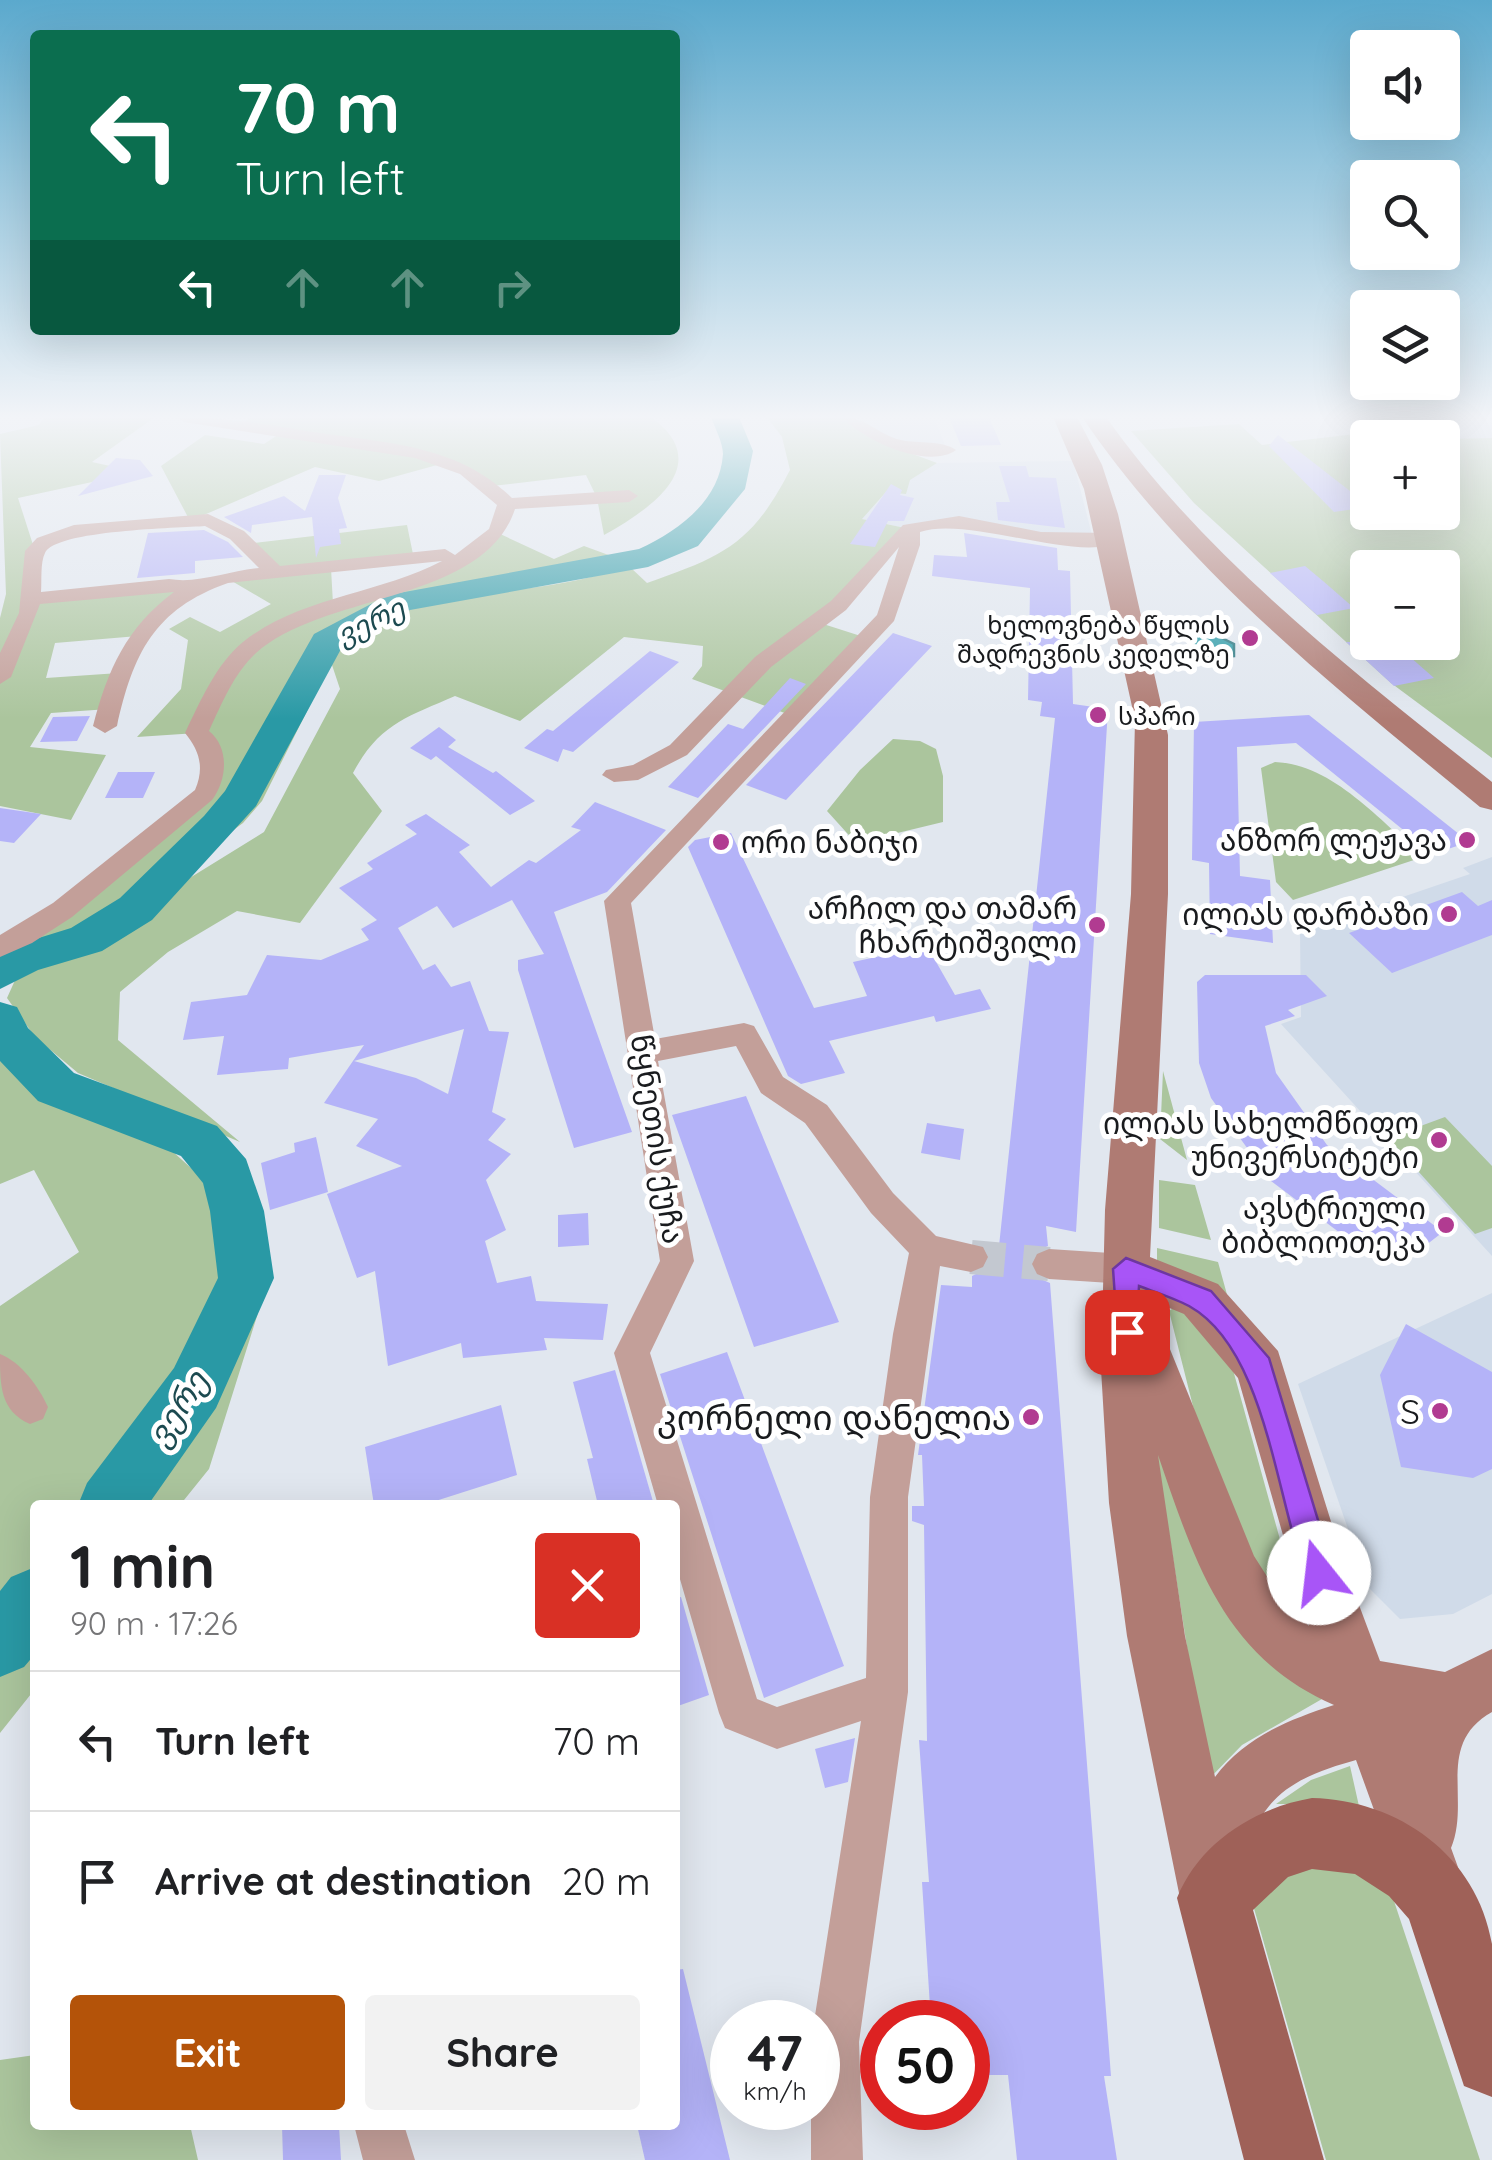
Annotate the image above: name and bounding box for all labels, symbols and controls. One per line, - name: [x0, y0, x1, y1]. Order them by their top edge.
- map controls: [1350, 30, 1460, 660]
- button: sound: [1350, 30, 1460, 140]
- text: 70 m: [235, 63, 401, 151]
- icon: left: [70, 70, 200, 200]
- text: Turn left: [235, 150, 405, 206]
- button: search: [1350, 160, 1460, 270]
- icon: left: [170, 260, 225, 315]
- icon: ahead: [275, 260, 330, 315]
- icon: ahead: [380, 260, 435, 315]
- icon: right: [485, 260, 540, 315]
- button: layers: [1350, 290, 1460, 400]
- button: +: [1350, 420, 1460, 530]
- button: −: [1350, 550, 1460, 660]
- water label: ვერე: [330, 589, 411, 652]
- place label: ხელოვნება წყლის შადრევნის კედელზე: [957, 609, 1230, 670]
- marker: ხელოვნება წყლის შადრევნის კედელზე: [1239, 627, 1261, 649]
- place label: სპარი: [1118, 700, 1196, 731]
- marker: სპარი: [1087, 704, 1109, 726]
- place label: ანზორ ლეჟავა: [1220, 821, 1447, 859]
- place label: ორი ნაბიჯი: [741, 823, 919, 861]
- marker: ანზორ ლეჟავა: [1456, 829, 1478, 851]
- marker: ორი ნაბიჯი: [710, 831, 732, 853]
- place label: არჩილ და თამარ ჩხარტიშვილი: [808, 889, 1077, 961]
- place label: ილიას დარბაზი: [1182, 895, 1429, 933]
- marker: ილიას დარბაზი: [1438, 903, 1460, 925]
- marker: არჩილ და თამარ ჩხარტიშვილი: [1086, 914, 1108, 936]
- street label: წყნეთის ქუჩა: [623, 1032, 693, 1246]
- place label: ილიას სახელმწიფო უნივერსიტეტი: [1103, 1104, 1419, 1176]
- marker: ილიას სახელმწიფო უნივერსიტეტი: [1428, 1129, 1450, 1151]
- place label: ავსტრიული ბიბლიოთეკა: [1221, 1189, 1426, 1261]
- marker: ავსტრიული ბიბლიოთეკა: [1435, 1214, 1457, 1236]
- pin: [1085, 1290, 1170, 1375]
- icon: arrive: [1100, 1305, 1155, 1360]
- water label: ვერე: [138, 1362, 217, 1453]
- place label: S: [1400, 1389, 1420, 1433]
- place label: კორნელი დანელია: [657, 1395, 1011, 1439]
- marker: S: [1429, 1400, 1451, 1422]
- marker: კორნელი დანელია: [1020, 1406, 1042, 1428]
- position arrow: [1267, 1521, 1371, 1625]
- text: 1 min: [70, 1528, 215, 1603]
- button: close: [535, 1533, 640, 1638]
- text: 90 m · 17:26: [70, 1603, 238, 1643]
- icon: left: [70, 1714, 125, 1769]
- text: Turn left: [155, 1717, 311, 1765]
- text: 70 m: [553, 1717, 640, 1765]
- icon: arrive: [70, 1854, 125, 1909]
- text: Arrive at destination: [155, 1857, 532, 1905]
- text: 20 m: [562, 1857, 651, 1905]
- button: Exit: [70, 1995, 345, 2110]
- button: Share: [365, 1995, 640, 2110]
- speed limit sign: 50: [860, 2000, 990, 2130]
- text: 47: [747, 2021, 803, 2084]
- text: km/h: [743, 2075, 807, 2106]

